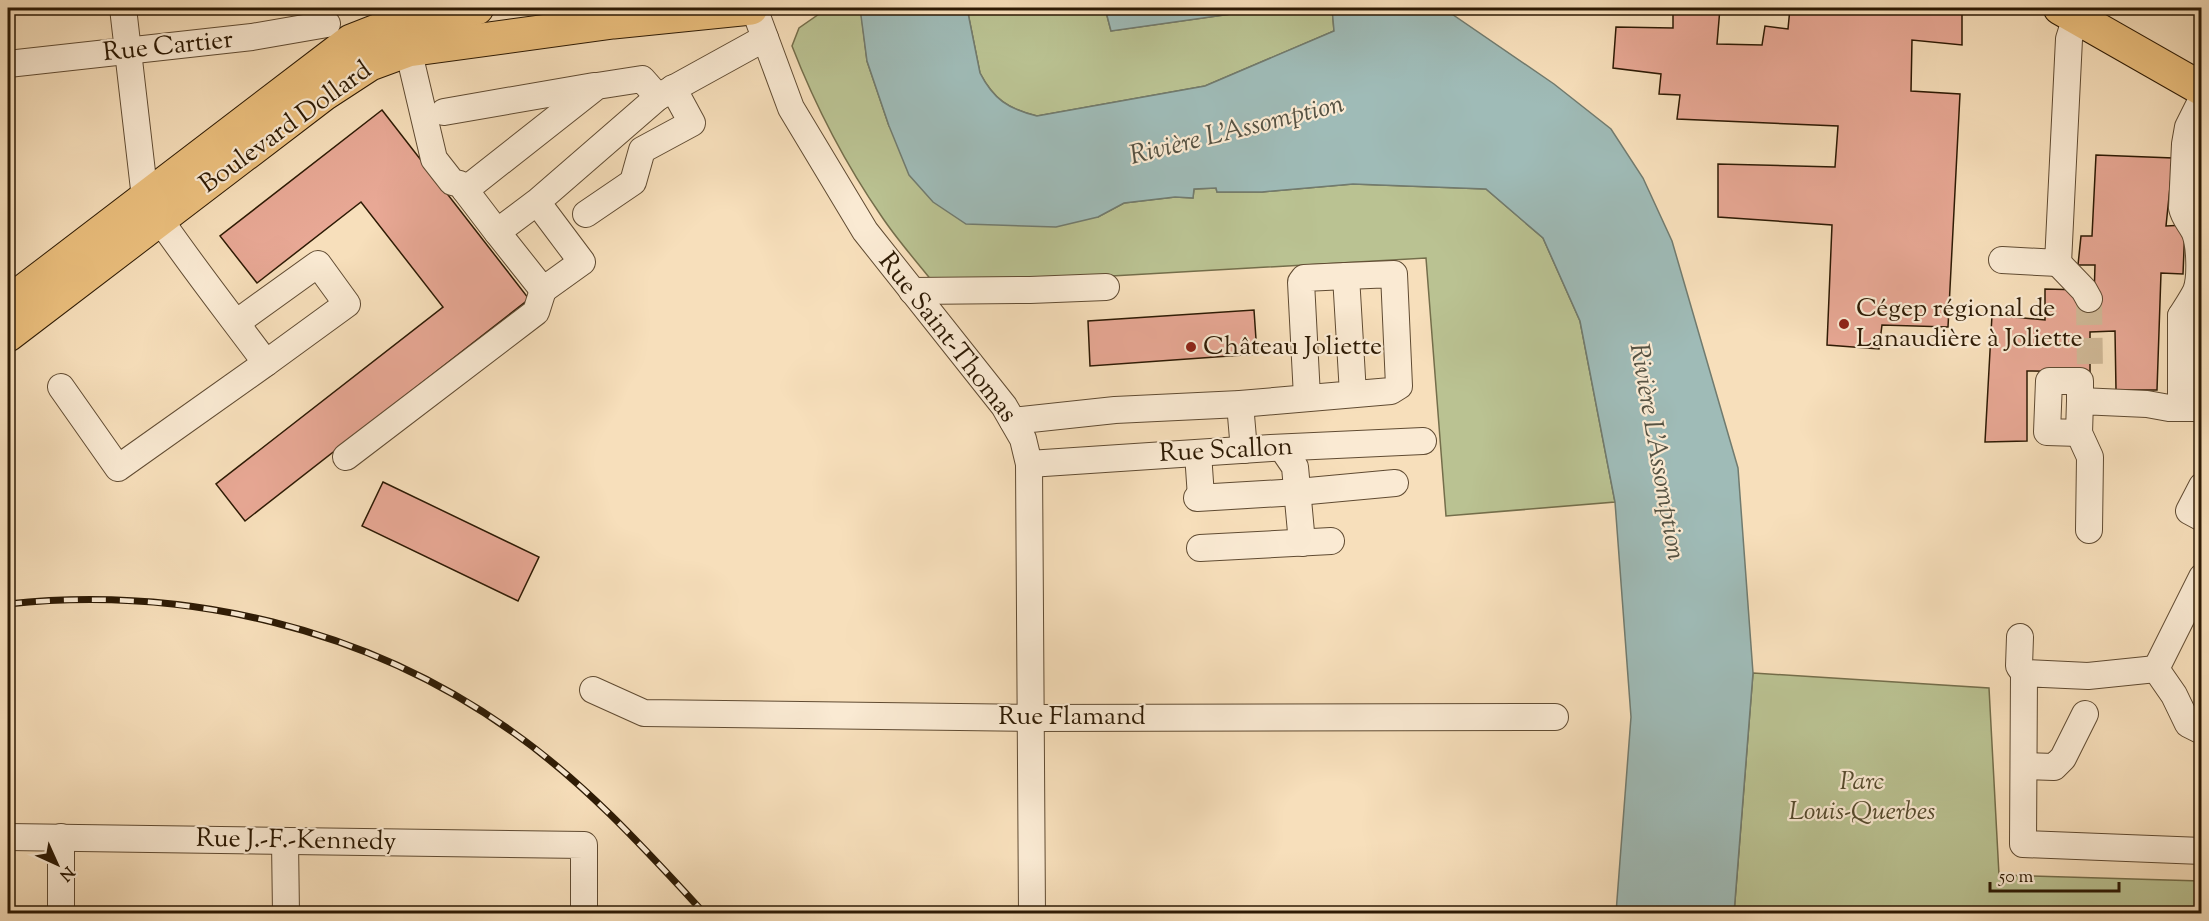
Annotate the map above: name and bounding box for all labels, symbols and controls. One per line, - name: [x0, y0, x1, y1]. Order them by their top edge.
- street label: Rue Cartier: [101, 22, 235, 72]
- street label: Boulevard Dollard: [192, 53, 380, 203]
- water label: Rivière L'Assomption: [1126, 85, 1348, 177]
- street label: Rue Saint-Thomas: [869, 245, 1025, 431]
- place label: Cégep régional de Lanaudière à Joliette: [1856, 291, 2083, 358]
- marker: Cégep régional de Lanaudière à Joliette: [1837, 317, 1851, 331]
- place label: Château Joliette: [1203, 329, 1382, 366]
- marker: Château Joliette: [1184, 340, 1198, 354]
- water label: Rivière L'Assomption: [1618, 340, 1694, 564]
- street label: Rue Scallon: [1158, 429, 1294, 473]
- street label: Rue Flamand: [998, 699, 1146, 736]
- park label: Parc Louis-Querbes: [1788, 764, 1936, 831]
- street label: Rue J.-F.-Kennedy: [195, 821, 397, 861]
- north arrow: [27, 834, 87, 894]
- scale bar: [1990, 855, 2119, 893]
- text: N: [53, 860, 78, 886]
- text: 50 m: [1998, 865, 2034, 891]

